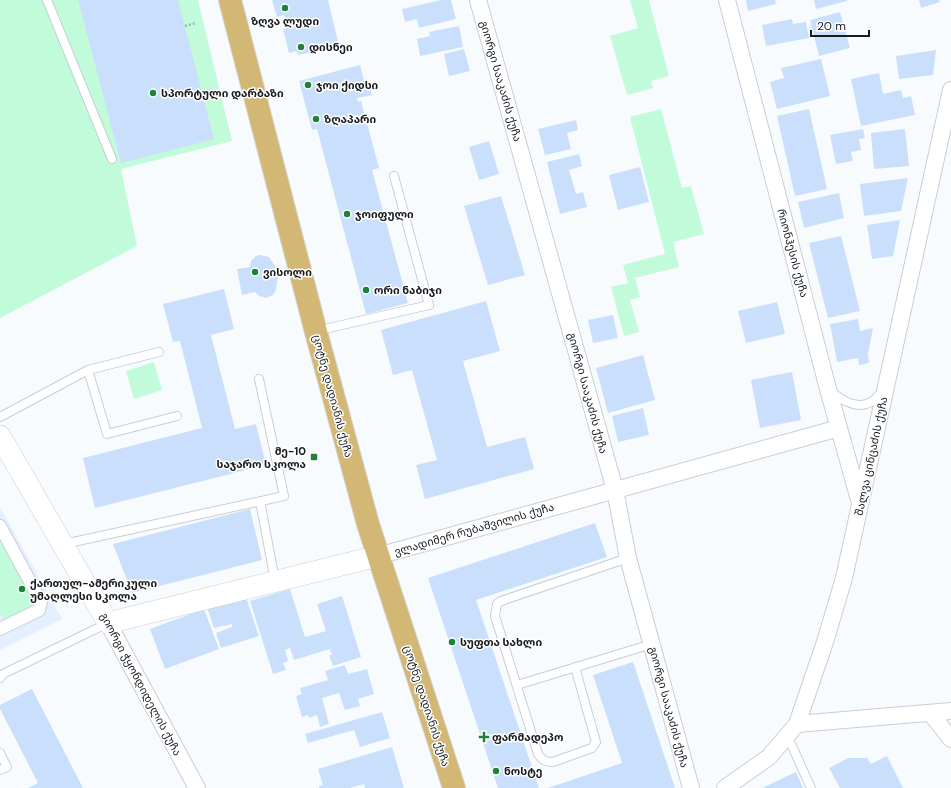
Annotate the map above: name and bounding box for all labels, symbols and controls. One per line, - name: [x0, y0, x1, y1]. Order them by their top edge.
- marker: ზღვა ლუდი: [280, 3, 290, 13]
- scale bar: [811, 12, 869, 38]
- place label: ზღვა ლუდი: [251, 14, 319, 28]
- text: 20 m: [817, 18, 846, 34]
- street label: გიორგი სააკაძის ქუჩა: [477, 19, 525, 143]
- place label: დისნეი: [309, 40, 353, 54]
- marker: დისნეი: [296, 42, 306, 52]
- place label: ჯოი ქიდსი: [316, 78, 379, 92]
- marker: ჯოი ქიდსი: [303, 80, 313, 90]
- place label: სპორტული დარბაზი: [161, 86, 284, 100]
- marker: სპორტული დარბაზი: [148, 88, 158, 98]
- place label: ზღაპარი: [324, 112, 377, 126]
- marker: ზღაპარი: [311, 114, 321, 124]
- place label: ჯოიფული: [355, 207, 414, 221]
- street label: რიონჰესის ქუჩა: [774, 207, 812, 299]
- marker: ჯოიფული: [342, 209, 352, 219]
- place label: ვისოლი: [263, 265, 312, 279]
- marker: ვისოლი: [250, 267, 260, 277]
- place label: ორი ნაბიჯი: [374, 283, 442, 297]
- marker: ორი ნაბიჯი: [361, 285, 371, 295]
- street label: გიორგი სააკაძის ქუჩა: [565, 331, 611, 455]
- street label: ცოტნე დადიანის ქუჩა: [310, 333, 356, 459]
- street label: შალვა ცინცაძის ქუჩა: [852, 395, 890, 517]
- place label: მე-10 საჯარო სკოლა: [217, 444, 306, 471]
- marker: მე-10 საჯარო სკოლა: [309, 452, 319, 462]
- street label: ვლადიმერ რუბაშვილის ქუჩა: [392, 499, 556, 559]
- place label: ქართულ-ამერიკული უმაღლესი სკოლა: [30, 576, 157, 603]
- marker: ქართულ-ამერიკული უმაღლესი სკოლა: [17, 584, 27, 594]
- street label: გიორგი ჭყონდიდელის ქუჩა: [97, 610, 185, 758]
- place label: სუფთა სახლი: [460, 635, 542, 649]
- marker: სუფთა სახლი: [447, 637, 457, 647]
- street label: ცოტნე დადიანის ქუჩა: [401, 644, 453, 768]
- street label: გიორგი სააკაძის ქუჩა: [646, 645, 692, 769]
- place label: ფარმადეპო: [492, 730, 563, 744]
- marker: ფარმადეპო: [479, 732, 489, 742]
- place label: ნოსტე: [504, 764, 543, 778]
- marker: ნოსტე: [491, 766, 501, 776]

